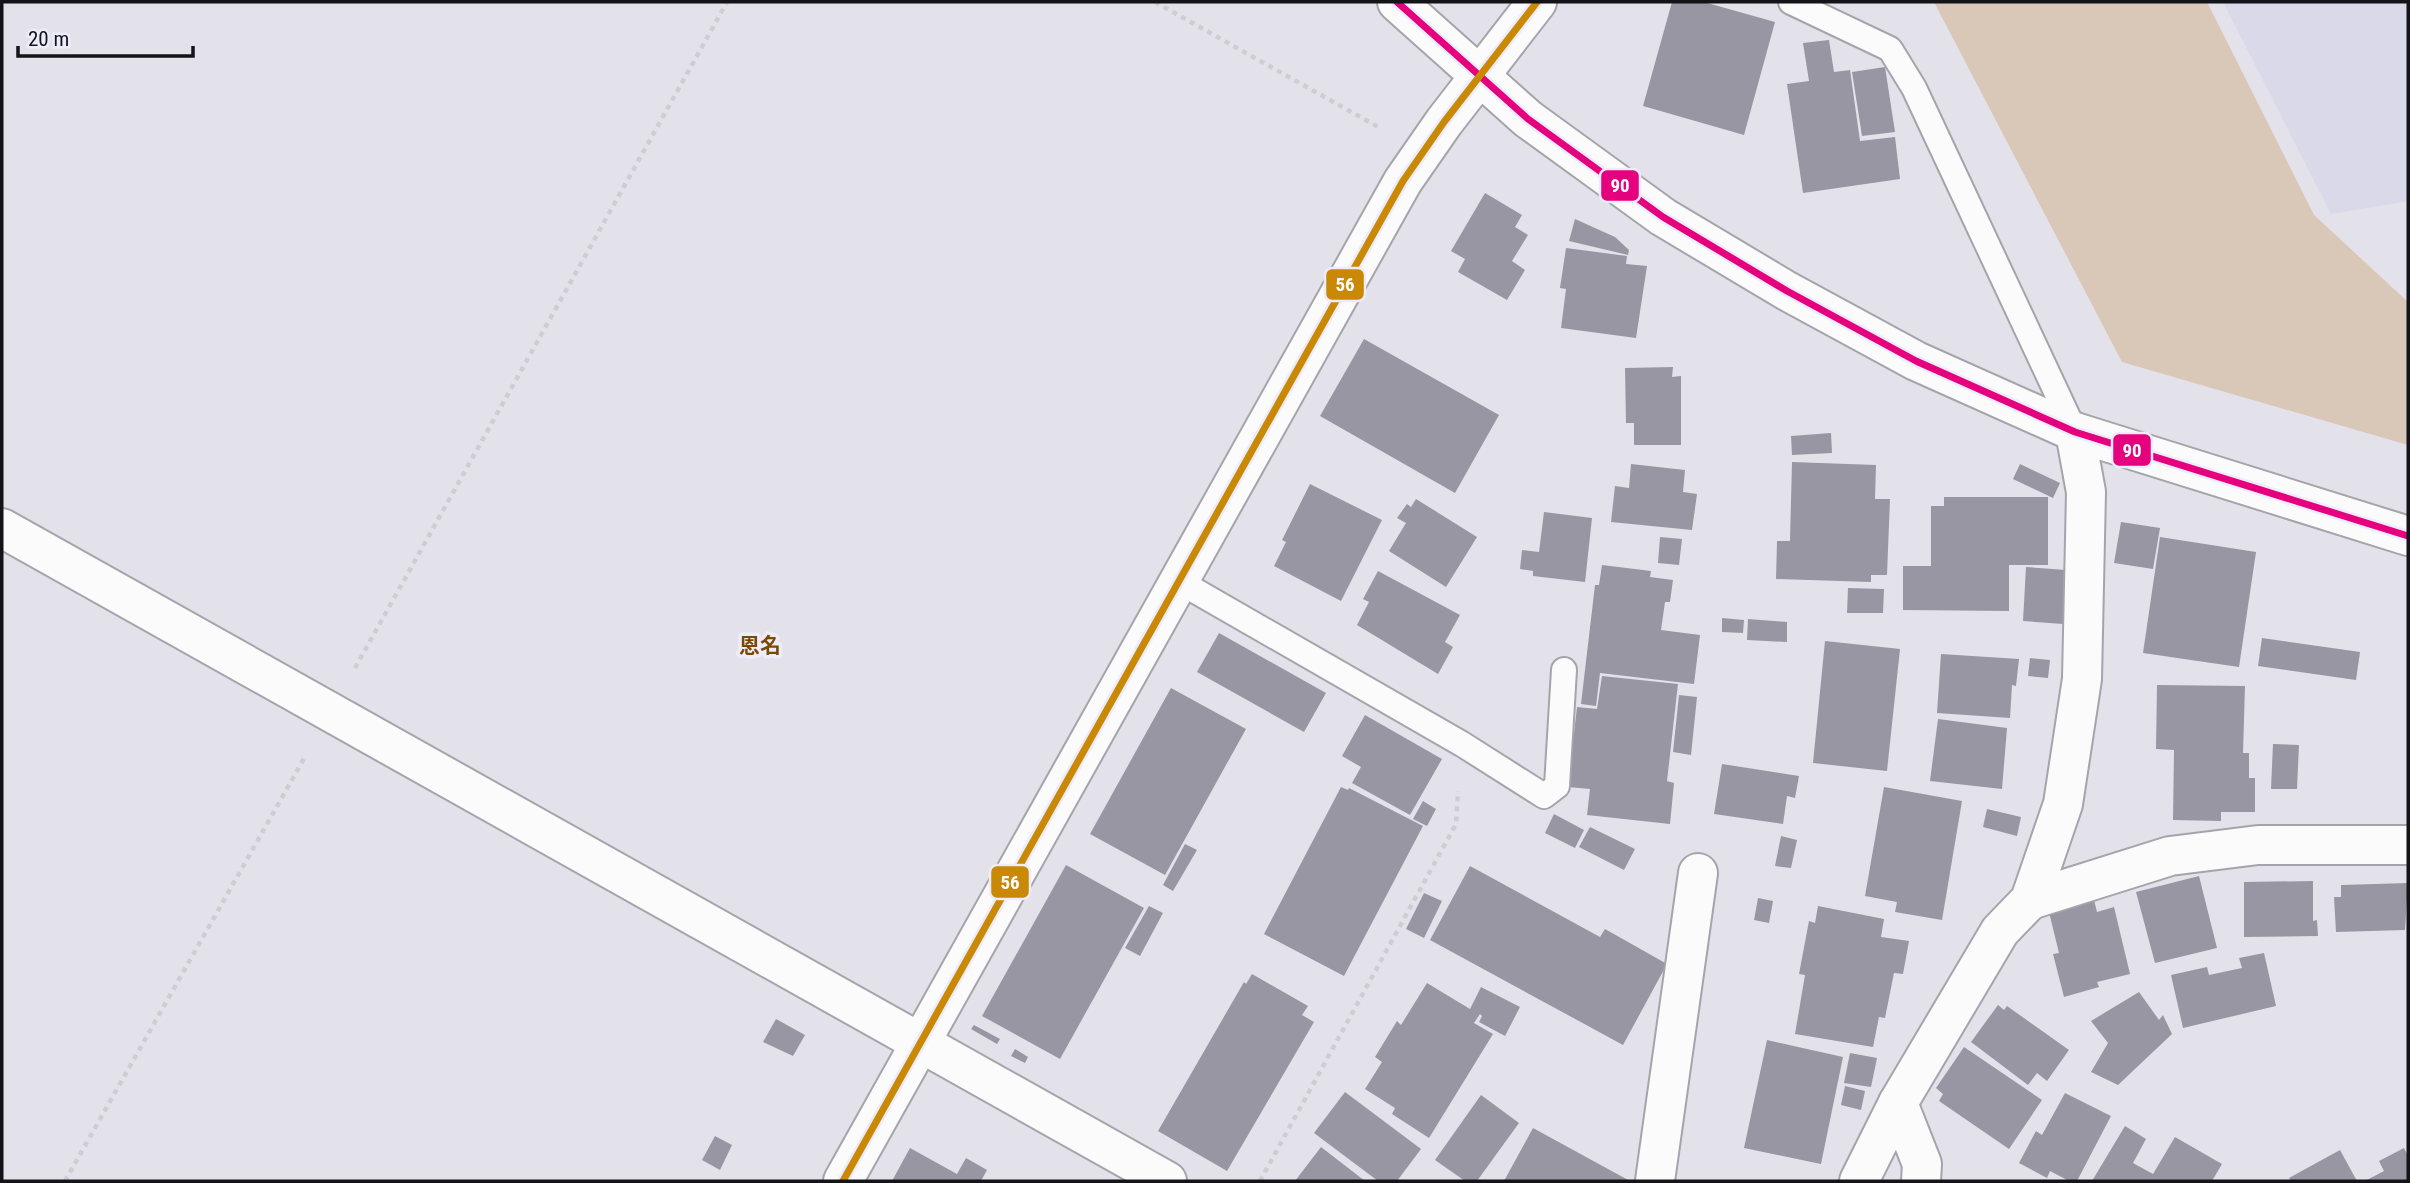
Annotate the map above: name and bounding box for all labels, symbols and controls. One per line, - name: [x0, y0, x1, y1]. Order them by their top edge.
- scale bar: [18, 14, 192, 58]
- text: 20 m: [28, 27, 69, 51]
- line badge: 90: [1600, 169, 1640, 202]
- text: 90: [1610, 174, 1630, 197]
- line badge: 56: [1325, 268, 1365, 301]
- text: 56: [1335, 273, 1355, 296]
- line badge: 90: [2112, 433, 2152, 467]
- text: 90: [2122, 439, 2142, 462]
- district label: 恩名: [739, 634, 781, 658]
- line badge: 56: [990, 865, 1030, 899]
- text: 56: [1000, 871, 1020, 894]

